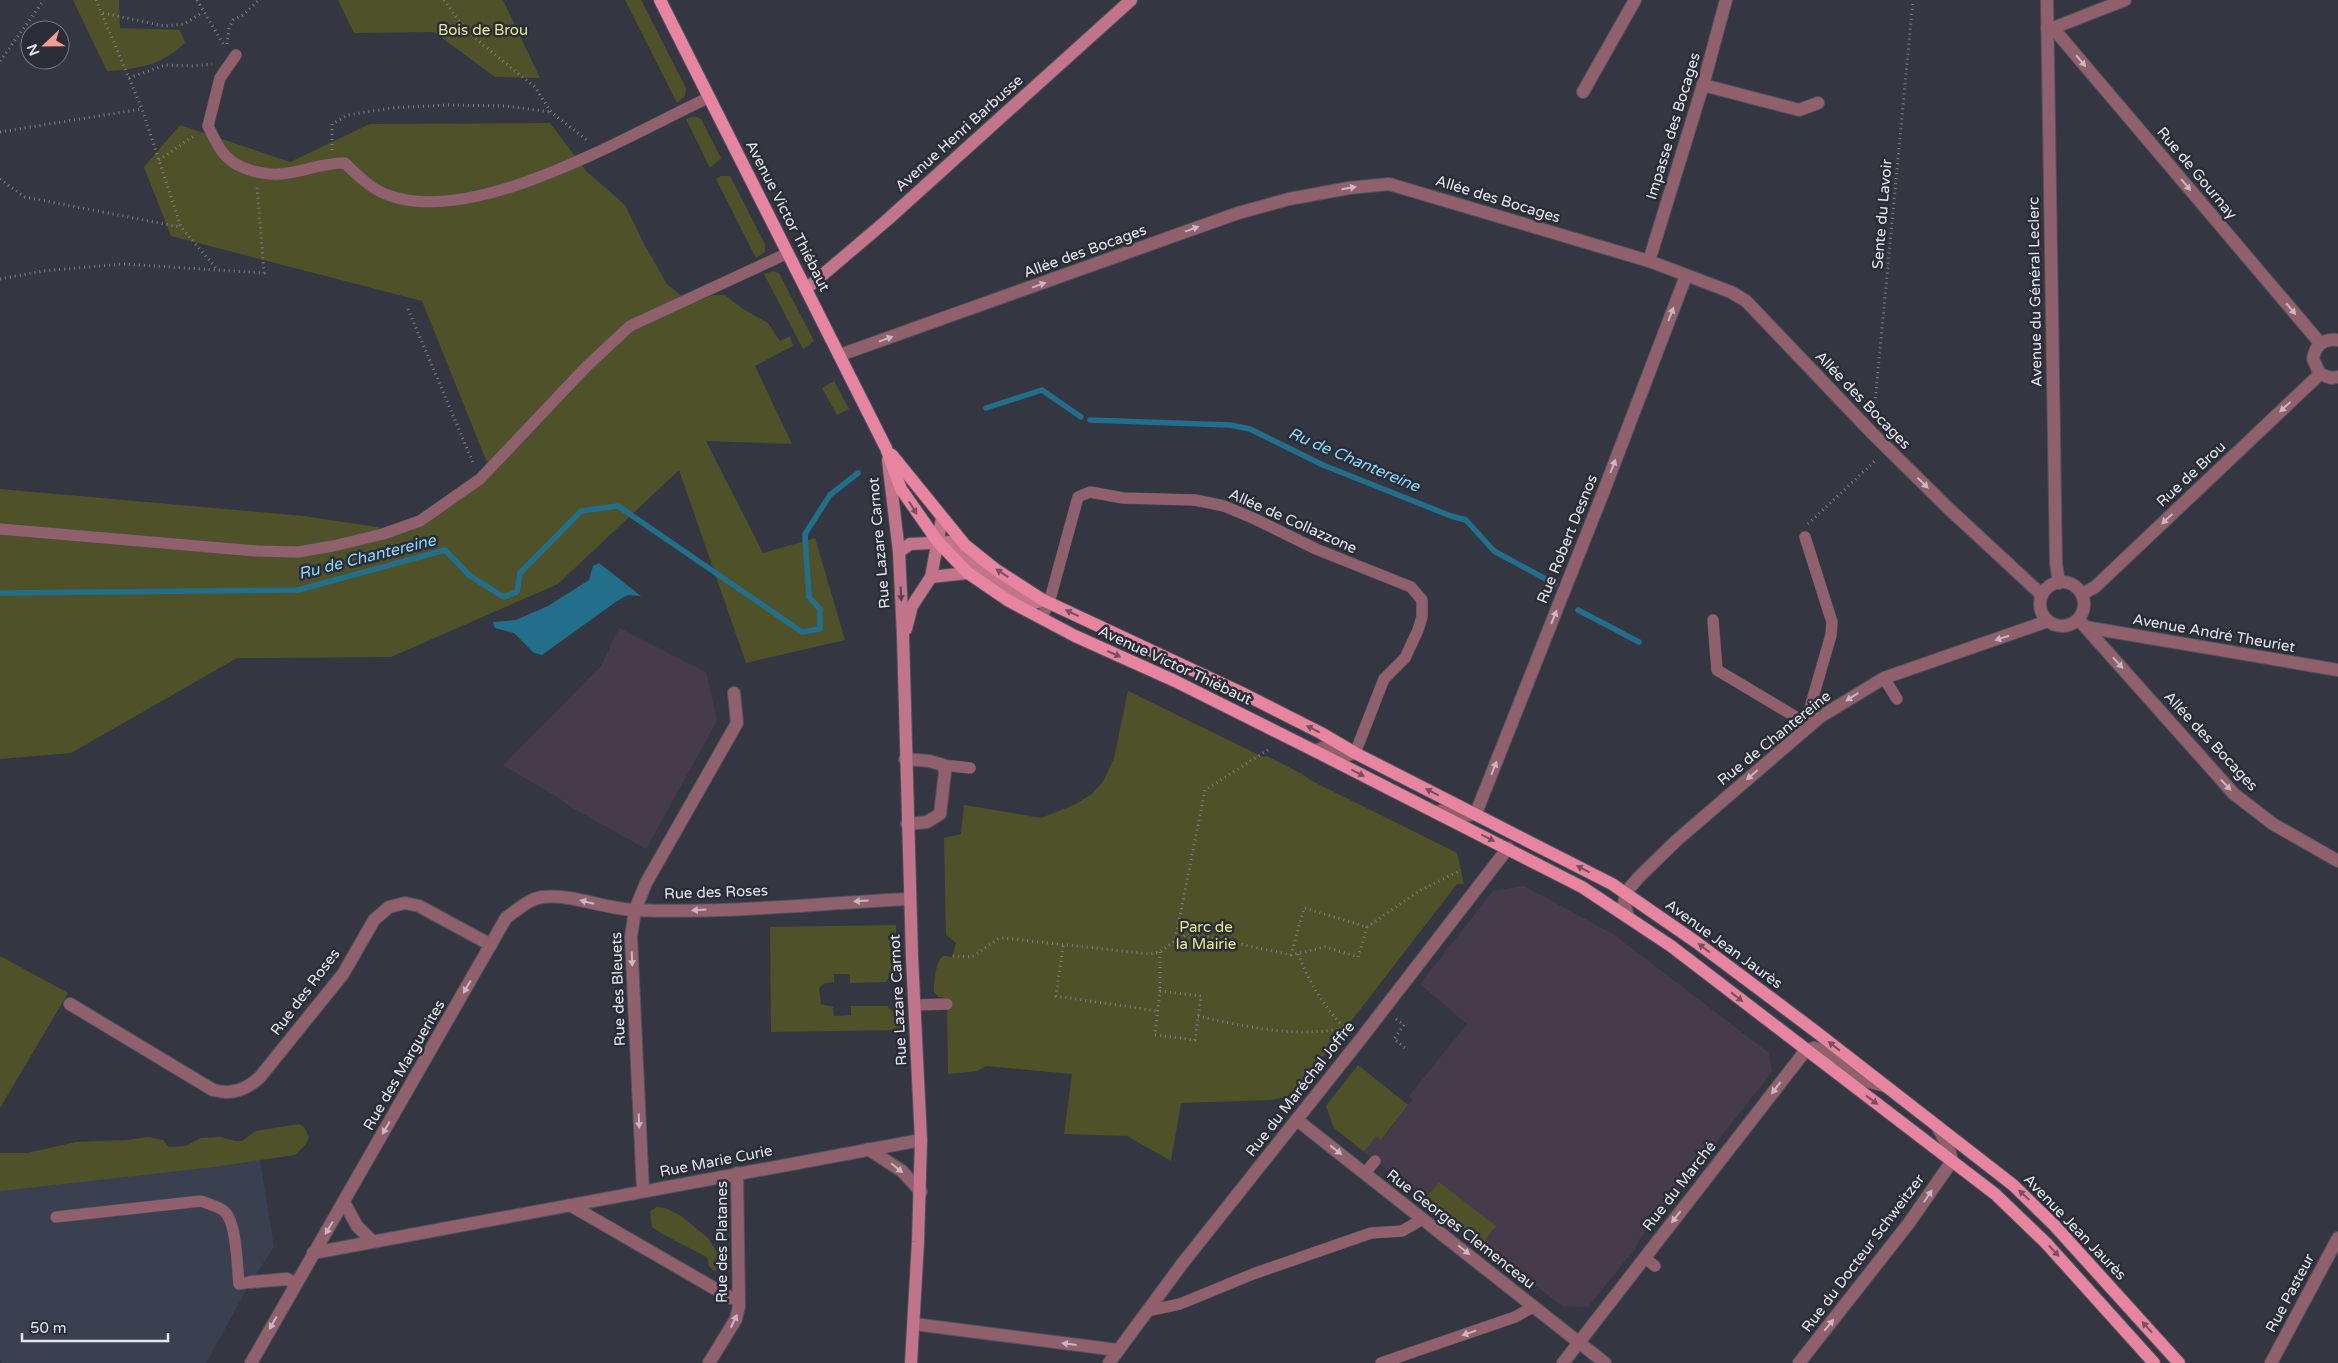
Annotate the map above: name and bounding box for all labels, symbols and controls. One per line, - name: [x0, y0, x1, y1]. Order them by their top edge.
- north arrow: [20, 20, 70, 70]
- park label: Bois de Brou: [438, 21, 528, 39]
- text: N: [23, 41, 43, 58]
- street label: Impasse des Bocages: [1642, 50, 1704, 202]
- one-way arrow: [2075, 55, 2086, 67]
- street label: Avenue Henri Barbusse: [891, 71, 1027, 195]
- street label: Rue de Gournay: [2153, 123, 2241, 223]
- street label: Avenue Victor Thiébaut: [742, 137, 834, 295]
- street label: Sente du Lavoir: [1868, 158, 1896, 270]
- street label: Allée des Bocages: [1433, 171, 1563, 227]
- one-way arrow: [2180, 179, 2191, 191]
- one-way arrow: [1341, 184, 1357, 192]
- street label: Avenue du Général Leclerc: [2024, 197, 2046, 387]
- street label: Allée des Bocages: [1021, 220, 1149, 282]
- one-way arrow: [1185, 225, 1200, 233]
- one-way arrow: [1032, 281, 1047, 289]
- one-way arrow: [2285, 303, 2296, 315]
- one-way arrow: [1667, 306, 1675, 321]
- one-way arrow: [878, 335, 893, 342]
- street label: Allée des Bocages: [1812, 347, 1914, 453]
- one-way arrow: [2279, 401, 2291, 413]
- water label: Ru de Chantereine: [1285, 423, 1424, 497]
- street label: Rue de Brou: [2153, 437, 2229, 511]
- one-way arrow: [1610, 459, 1618, 473]
- street label: Rue Robert Desnos: [1533, 472, 1601, 606]
- street label: Rue Lazare Carnot: [864, 476, 894, 609]
- one-way arrow: [1916, 477, 1928, 489]
- street label: Allée de Collazzone: [1226, 485, 1360, 557]
- one-way arrow: [908, 501, 917, 515]
- one-way arrow: [2161, 513, 2173, 525]
- water label: Ru de Chantereine: [296, 530, 439, 584]
- one-way arrow: [995, 568, 1009, 578]
- one-way arrow: [898, 586, 906, 602]
- one-way arrow: [1065, 609, 1079, 617]
- one-way arrow: [1550, 609, 1558, 624]
- street label: Avenue André Theuriet: [2131, 610, 2297, 656]
- street label: Avenue Victor Thiébaut: [1095, 622, 1255, 709]
- one-way arrow: [1995, 635, 2010, 642]
- one-way arrow: [1107, 651, 1121, 659]
- one-way arrow: [2112, 657, 2124, 669]
- street label: Rue de Chantereine: [1714, 687, 1834, 789]
- street label: Allée des Bocages: [2160, 687, 2262, 795]
- one-way arrow: [1845, 692, 1858, 702]
- one-way arrow: [1306, 725, 1320, 733]
- one-way arrow: [1491, 761, 1498, 776]
- one-way arrow: [1351, 769, 1366, 777]
- one-way arrow: [1747, 769, 1759, 781]
- one-way arrow: [2220, 779, 2232, 791]
- one-way arrow: [1425, 788, 1439, 796]
- one-way arrow: [1481, 834, 1495, 842]
- one-way arrow: [1576, 865, 1590, 873]
- street label: Rue des Roses: [664, 881, 768, 903]
- street label: Avenue Jean Jaurès: [1662, 896, 1786, 992]
- one-way arrow: [579, 898, 594, 906]
- one-way arrow: [853, 898, 869, 906]
- one-way arrow: [690, 906, 706, 914]
- park label: Parc de la Mairie: [1176, 918, 1236, 953]
- street label: Rue des Bleuets: [607, 932, 629, 1046]
- street label: Rue Lazare Carnot: [886, 934, 910, 1066]
- one-way arrow: [1697, 943, 1711, 953]
- street label: Rue des Roses: [267, 945, 343, 1039]
- one-way arrow: [628, 951, 636, 967]
- one-way arrow: [463, 980, 471, 994]
- one-way arrow: [1730, 992, 1744, 1002]
- street label: Rue des Marguerites: [359, 997, 449, 1133]
- street label: Rue du Maréchal Joffre: [1242, 1018, 1358, 1160]
- one-way arrow: [1828, 1040, 1841, 1051]
- one-way arrow: [1770, 1081, 1781, 1094]
- one-way arrow: [1865, 1095, 1878, 1106]
- one-way arrow: [635, 1113, 643, 1129]
- one-way arrow: [382, 1121, 391, 1135]
- street label: Rue du Marché: [1638, 1138, 1720, 1234]
- street label: Rue Marie Curie: [658, 1141, 774, 1181]
- one-way arrow: [1329, 1145, 1342, 1156]
- one-way arrow: [890, 1162, 903, 1173]
- street label: Rue Georges Clemenceau: [1383, 1165, 1539, 1293]
- street label: Rue du Docteur Schweitzer: [1798, 1170, 1929, 1336]
- street label: Avenue Jean Jaurès: [2020, 1170, 2130, 1284]
- street label: Rue des Platanes: [713, 1181, 731, 1303]
- one-way arrow: [1923, 1189, 1933, 1203]
- one-way arrow: [2017, 1190, 2030, 1201]
- one-way arrow: [1671, 1210, 1682, 1223]
- one-way arrow: [325, 1220, 333, 1235]
- one-way arrow: [1457, 1245, 1470, 1256]
- one-way arrow: [2048, 1245, 2060, 1257]
- street label: Rue Pasteur: [2262, 1250, 2318, 1335]
- scale bar: [22, 1310, 169, 1342]
- one-way arrow: [730, 1314, 738, 1328]
- one-way arrow: [269, 1316, 277, 1331]
- text: 50 m: [30, 1319, 67, 1337]
- one-way arrow: [1823, 1319, 1834, 1332]
- one-way arrow: [2141, 1321, 2153, 1333]
- one-way arrow: [1461, 1329, 1476, 1337]
- one-way arrow: [1061, 1340, 1077, 1348]

